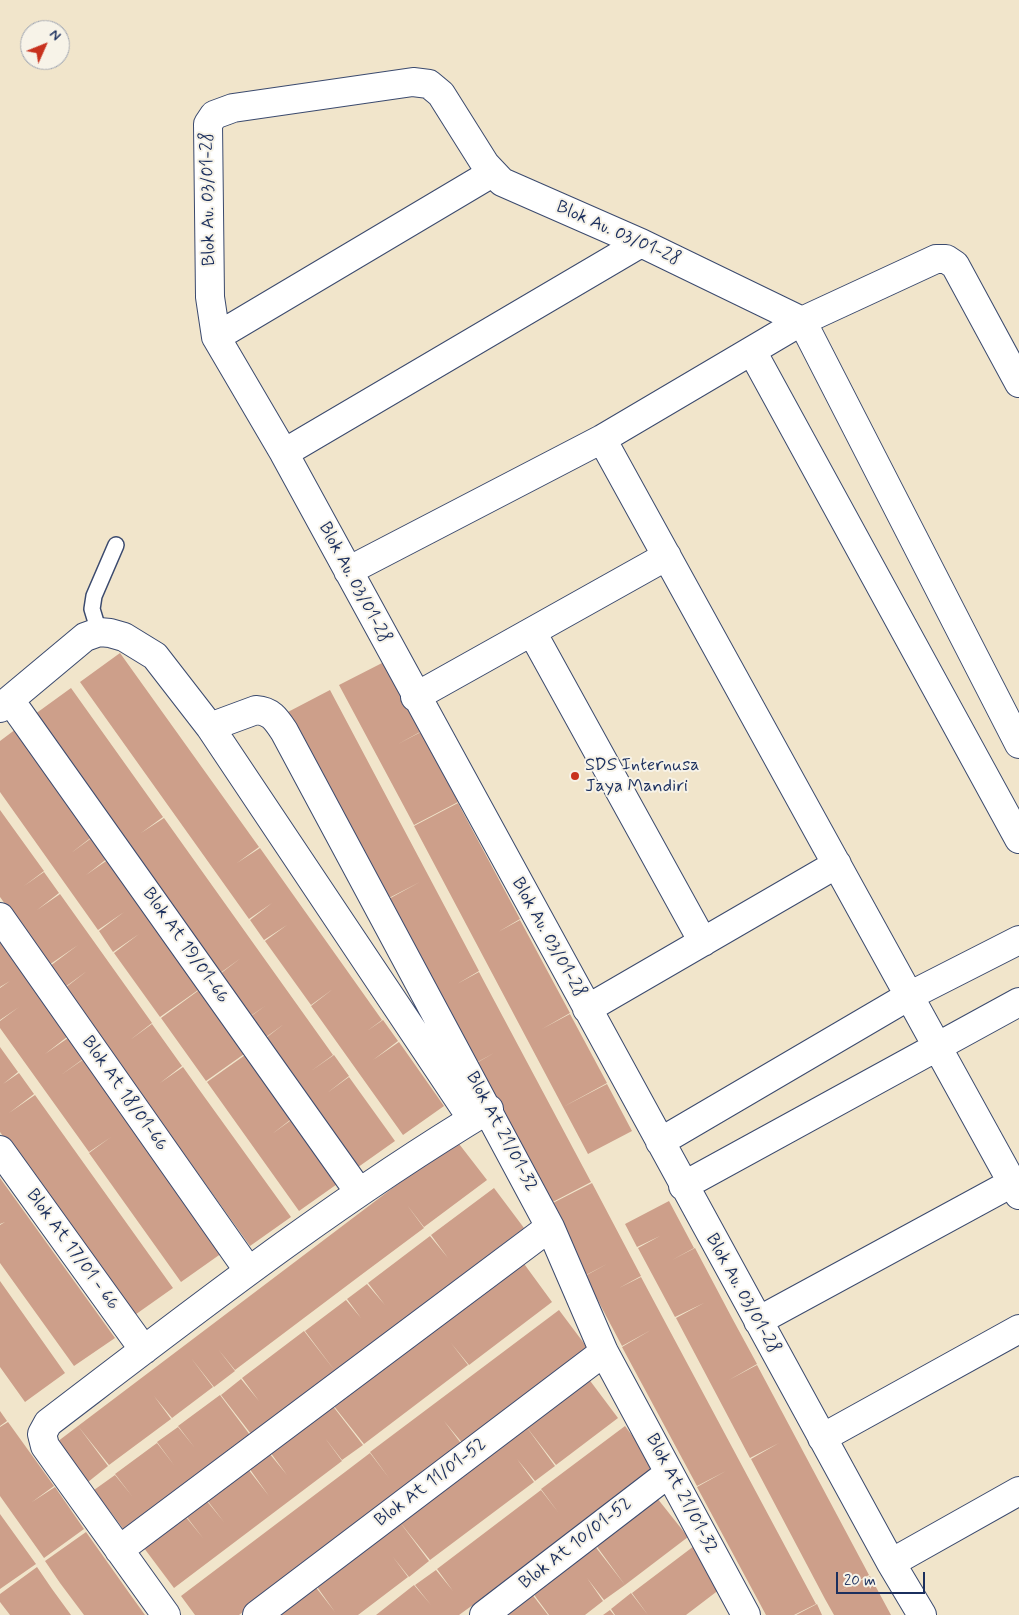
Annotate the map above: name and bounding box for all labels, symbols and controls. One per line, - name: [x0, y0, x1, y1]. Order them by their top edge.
- north arrow: [20, 20, 70, 70]
- text: N: [45, 26, 65, 45]
- street label: Blok Au. 03/01-28: [197, 132, 221, 266]
- street label: Blok Au. 03/01-28: [552, 197, 684, 271]
- street label: Blok Au. 03/01-28: [313, 519, 395, 647]
- place label: SDS Internusa Jaya Mandiri: [585, 755, 700, 798]
- marker: SDS Internusa Jaya Mandiri: [569, 770, 581, 782]
- street label: Blok Au. 03/01-28: [506, 874, 590, 1002]
- street label: Blok At 19/01-66: [137, 884, 233, 1008]
- street label: Blok At 18/01-66: [76, 1032, 172, 1156]
- street label: Blok At 21/01-32: [460, 1068, 542, 1196]
- street label: Blok At 17/01 - 66: [21, 1185, 123, 1315]
- street label: Blok Au. 03/01-28: [700, 1230, 784, 1358]
- street label: Blok At 21/01-32: [640, 1430, 722, 1558]
- street label: Blok At 11/01-52: [371, 1434, 491, 1532]
- street label: Blok At 10/01-52: [515, 1493, 637, 1595]
- scale bar: [839, 1562, 928, 1594]
- text: 20 m: [844, 1571, 876, 1591]

